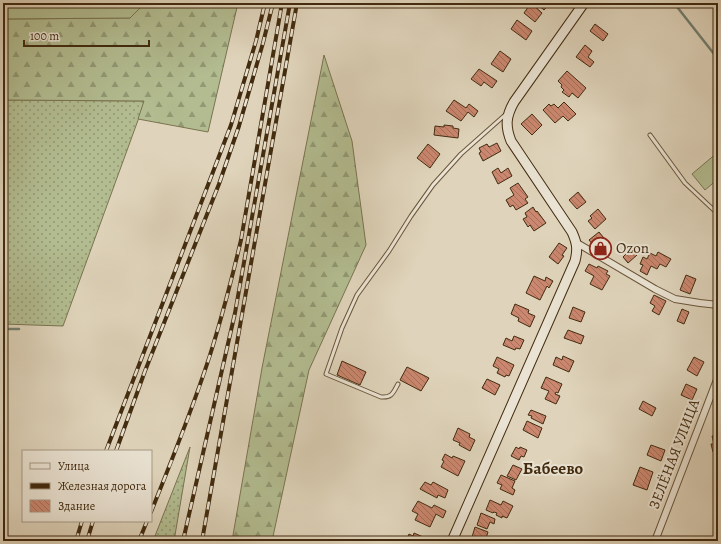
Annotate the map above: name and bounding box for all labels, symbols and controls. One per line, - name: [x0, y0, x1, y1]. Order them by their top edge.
- scale bar: [24, 22, 149, 48]
- text: 100 m: [30, 28, 59, 44]
- shop icon: Ozon: [588, 235, 614, 261]
- place label: Ozon: [616, 238, 649, 258]
- street label: ЗЕЛЁНАЯ УЛИЦА: [644, 396, 704, 512]
- legend: [22, 450, 152, 522]
- district label: Бабеево: [523, 457, 584, 480]
- text: Улица: [58, 458, 90, 474]
- text: Железная дорога: [58, 478, 147, 494]
- text: Здание: [58, 498, 95, 514]

